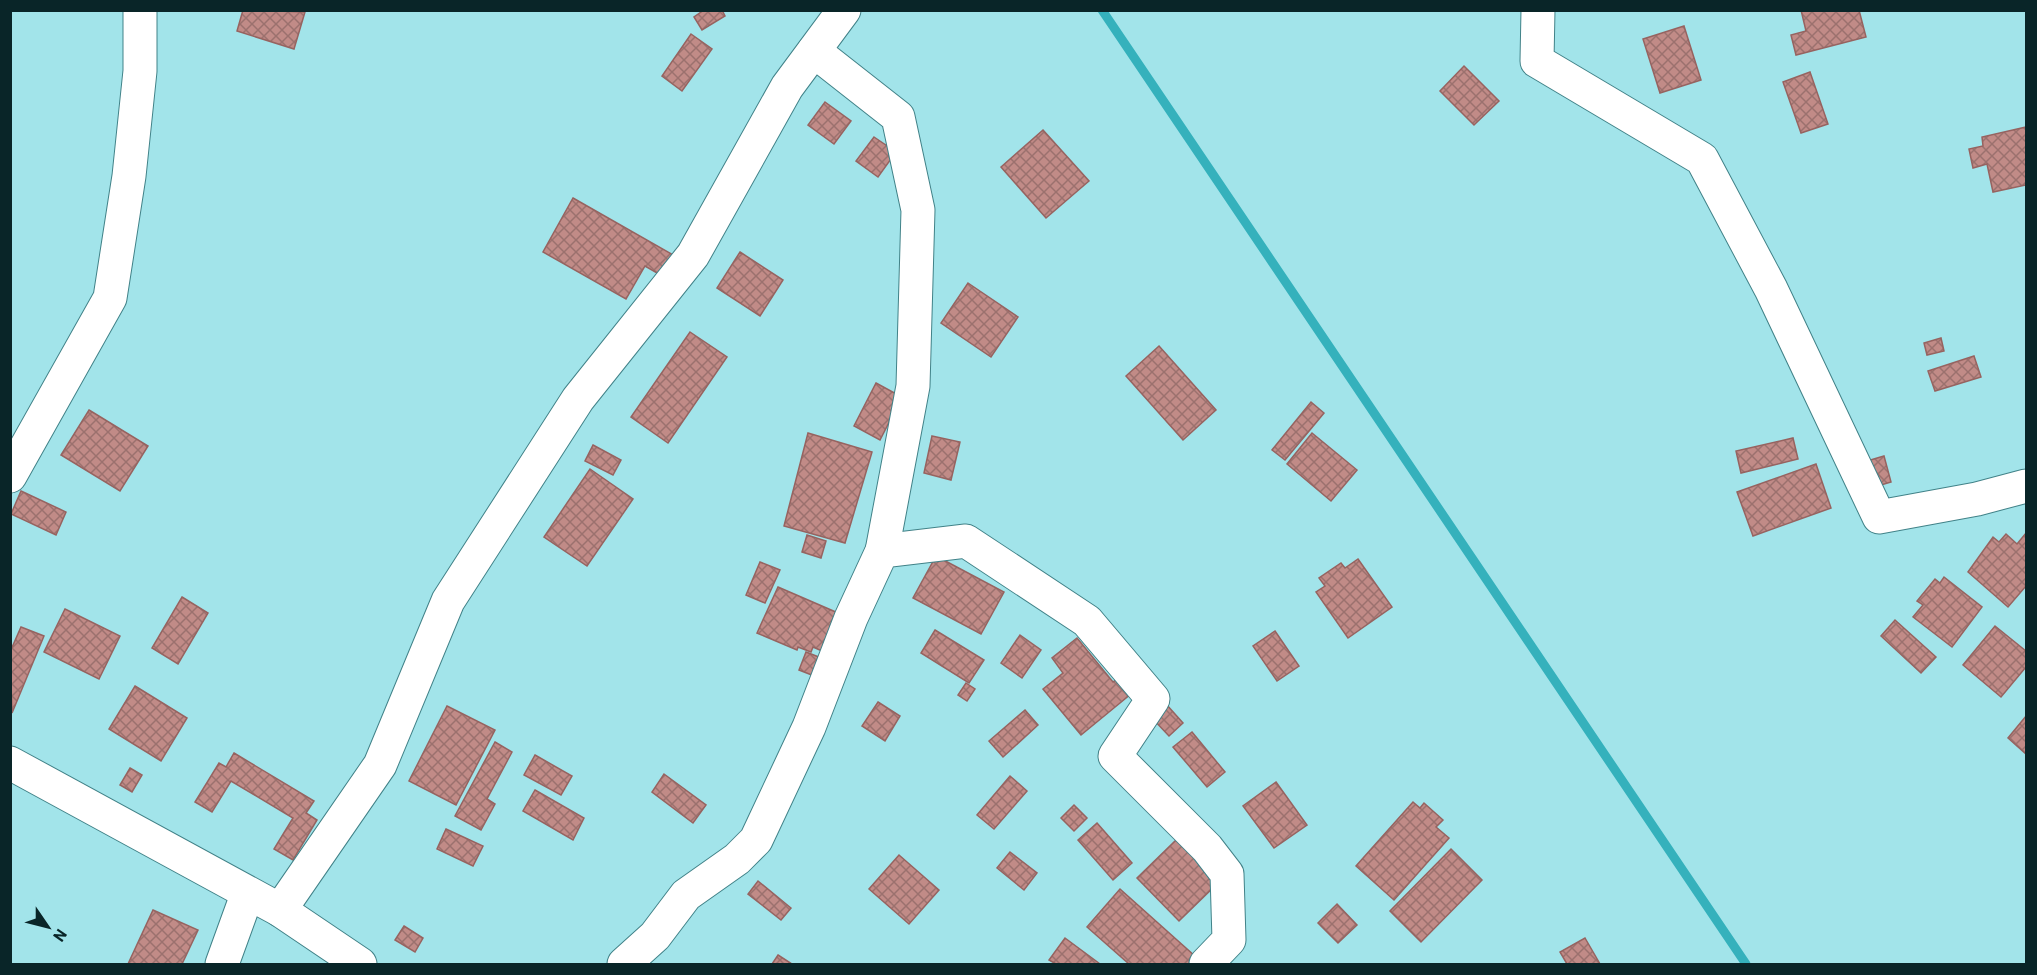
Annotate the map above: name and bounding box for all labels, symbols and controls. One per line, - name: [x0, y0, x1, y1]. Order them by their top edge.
- north arrow: [18, 897, 78, 957]
- text: N: [50, 926, 72, 946]

